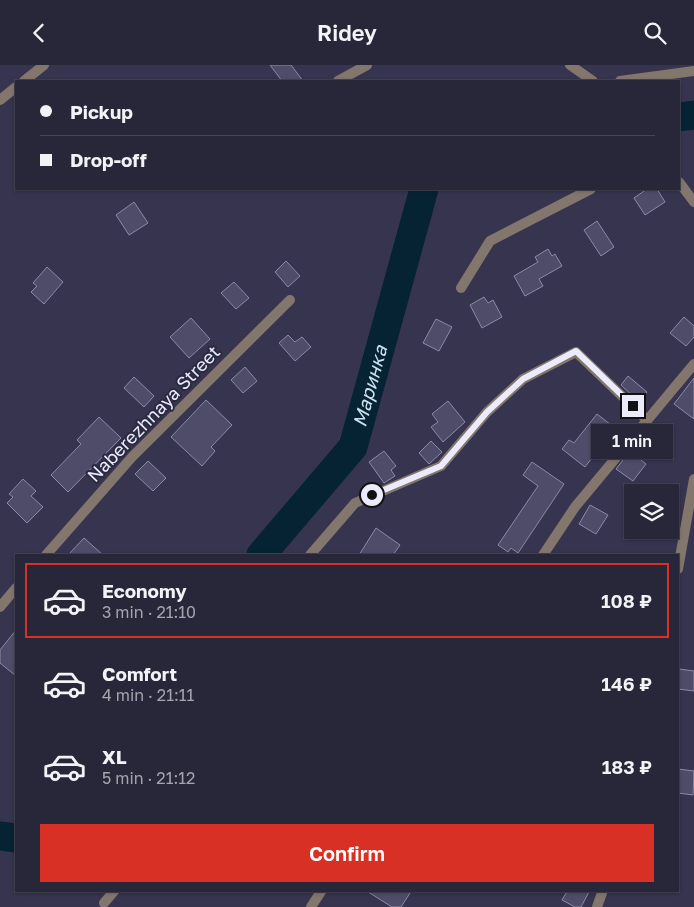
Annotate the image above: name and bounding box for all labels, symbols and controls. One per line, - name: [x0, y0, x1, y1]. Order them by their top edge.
- icon: back: [25, 19, 53, 47]
- text: Ridey: [317, 19, 377, 46]
- icon: search: [641, 19, 669, 47]
- text: Pickup: [70, 100, 133, 123]
- text: Drop-off: [70, 148, 147, 171]
- street label: Naberezhnaya Street: [82, 340, 224, 486]
- water label: Маринка: [347, 342, 392, 429]
- route end: [622, 395, 644, 417]
- callout: 1 min: [592, 423, 674, 459]
- text: 1 min: [612, 431, 652, 451]
- route start: [361, 484, 383, 506]
- map controls: [624, 484, 679, 539]
- button: layers: [624, 484, 679, 539]
- icon: car: [42, 578, 87, 623]
- text: Economy: [102, 579, 187, 602]
- text: 108 ₽: [601, 589, 652, 612]
- text: 3 min · 21:10: [102, 602, 196, 622]
- icon: car: [42, 661, 87, 706]
- text: Comfort: [102, 662, 177, 685]
- text: 146 ₽: [601, 672, 652, 695]
- text: 4 min · 21:11: [102, 685, 194, 705]
- icon: car: [42, 744, 87, 789]
- text: XL: [102, 745, 127, 768]
- text: 183 ₽: [602, 755, 652, 778]
- text: 5 min · 21:12: [102, 768, 195, 788]
- button: Confirm: [40, 824, 654, 882]

